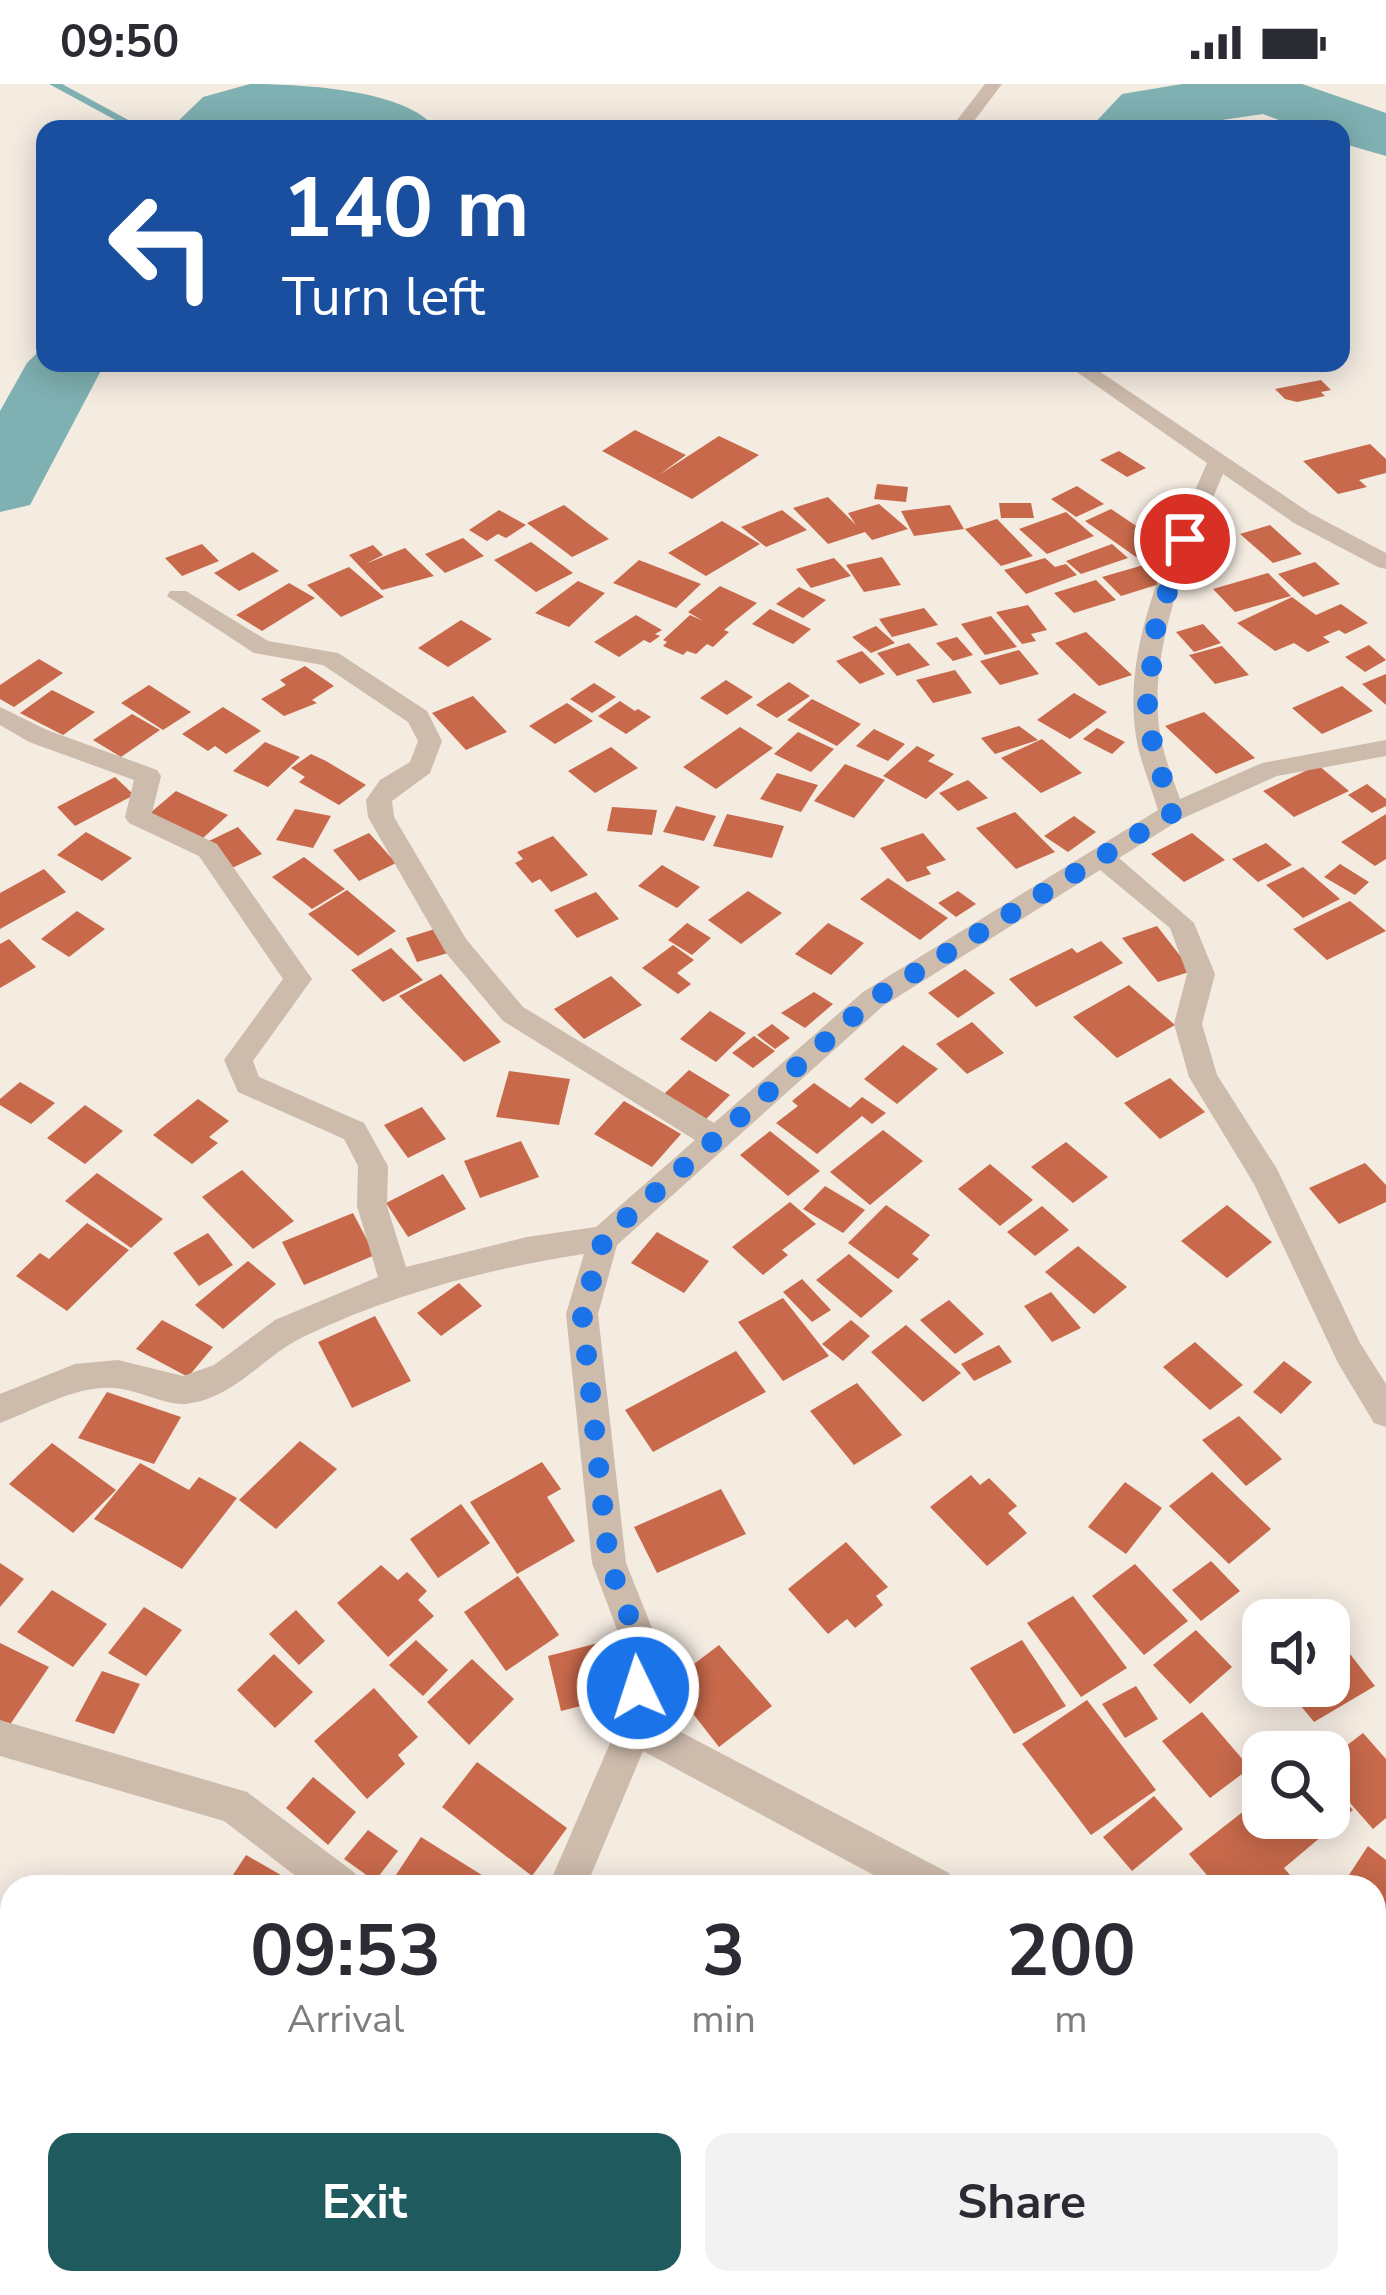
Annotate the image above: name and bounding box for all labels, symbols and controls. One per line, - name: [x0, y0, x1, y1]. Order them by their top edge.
- text: 09:50: [60, 12, 179, 73]
- text: 140 m: [282, 151, 530, 266]
- icon: left: [84, 168, 240, 324]
- text: Turn left: [282, 260, 485, 334]
- pin: [1134, 488, 1236, 590]
- icon: arrive: [1152, 506, 1218, 572]
- map controls: [1242, 1599, 1350, 1839]
- button: sound: [1242, 1599, 1350, 1707]
- position arrow: [575, 1625, 701, 1751]
- button: search: [1242, 1731, 1350, 1839]
- text: 09:53: [250, 1902, 441, 2000]
- text: 3: [702, 1902, 745, 2000]
- text: 200: [1006, 1902, 1136, 2000]
- text: Arrival: [287, 1993, 404, 2046]
- text: min: [691, 1993, 756, 2046]
- text: m: [1054, 1993, 1088, 2046]
- button: Exit: [48, 2133, 681, 2271]
- button: Share: [705, 2133, 1338, 2271]

